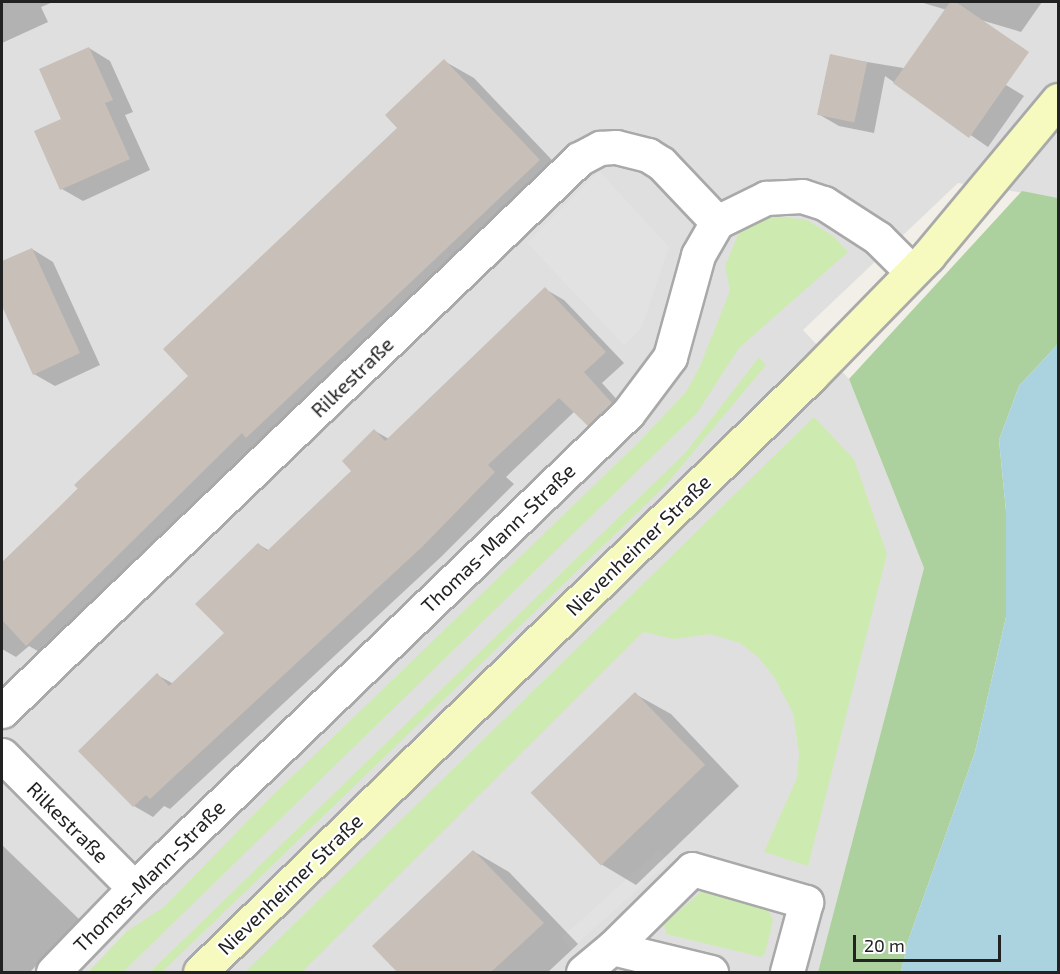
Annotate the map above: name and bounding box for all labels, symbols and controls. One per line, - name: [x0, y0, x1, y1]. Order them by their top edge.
- street label: Rilkestraße: [306, 332, 398, 422]
- street label: Thomas-Mann-Straße: [416, 458, 580, 618]
- street label: Nievenheimer Straße: [560, 469, 716, 621]
- street label: Rilkestraße: [22, 776, 114, 868]
- street label: Thomas-Mann-Straße: [68, 795, 230, 957]
- street label: Nievenheimer Straße: [212, 808, 368, 960]
- scale bar: [856, 923, 1004, 961]
- text: 20 m: [864, 934, 905, 956]

